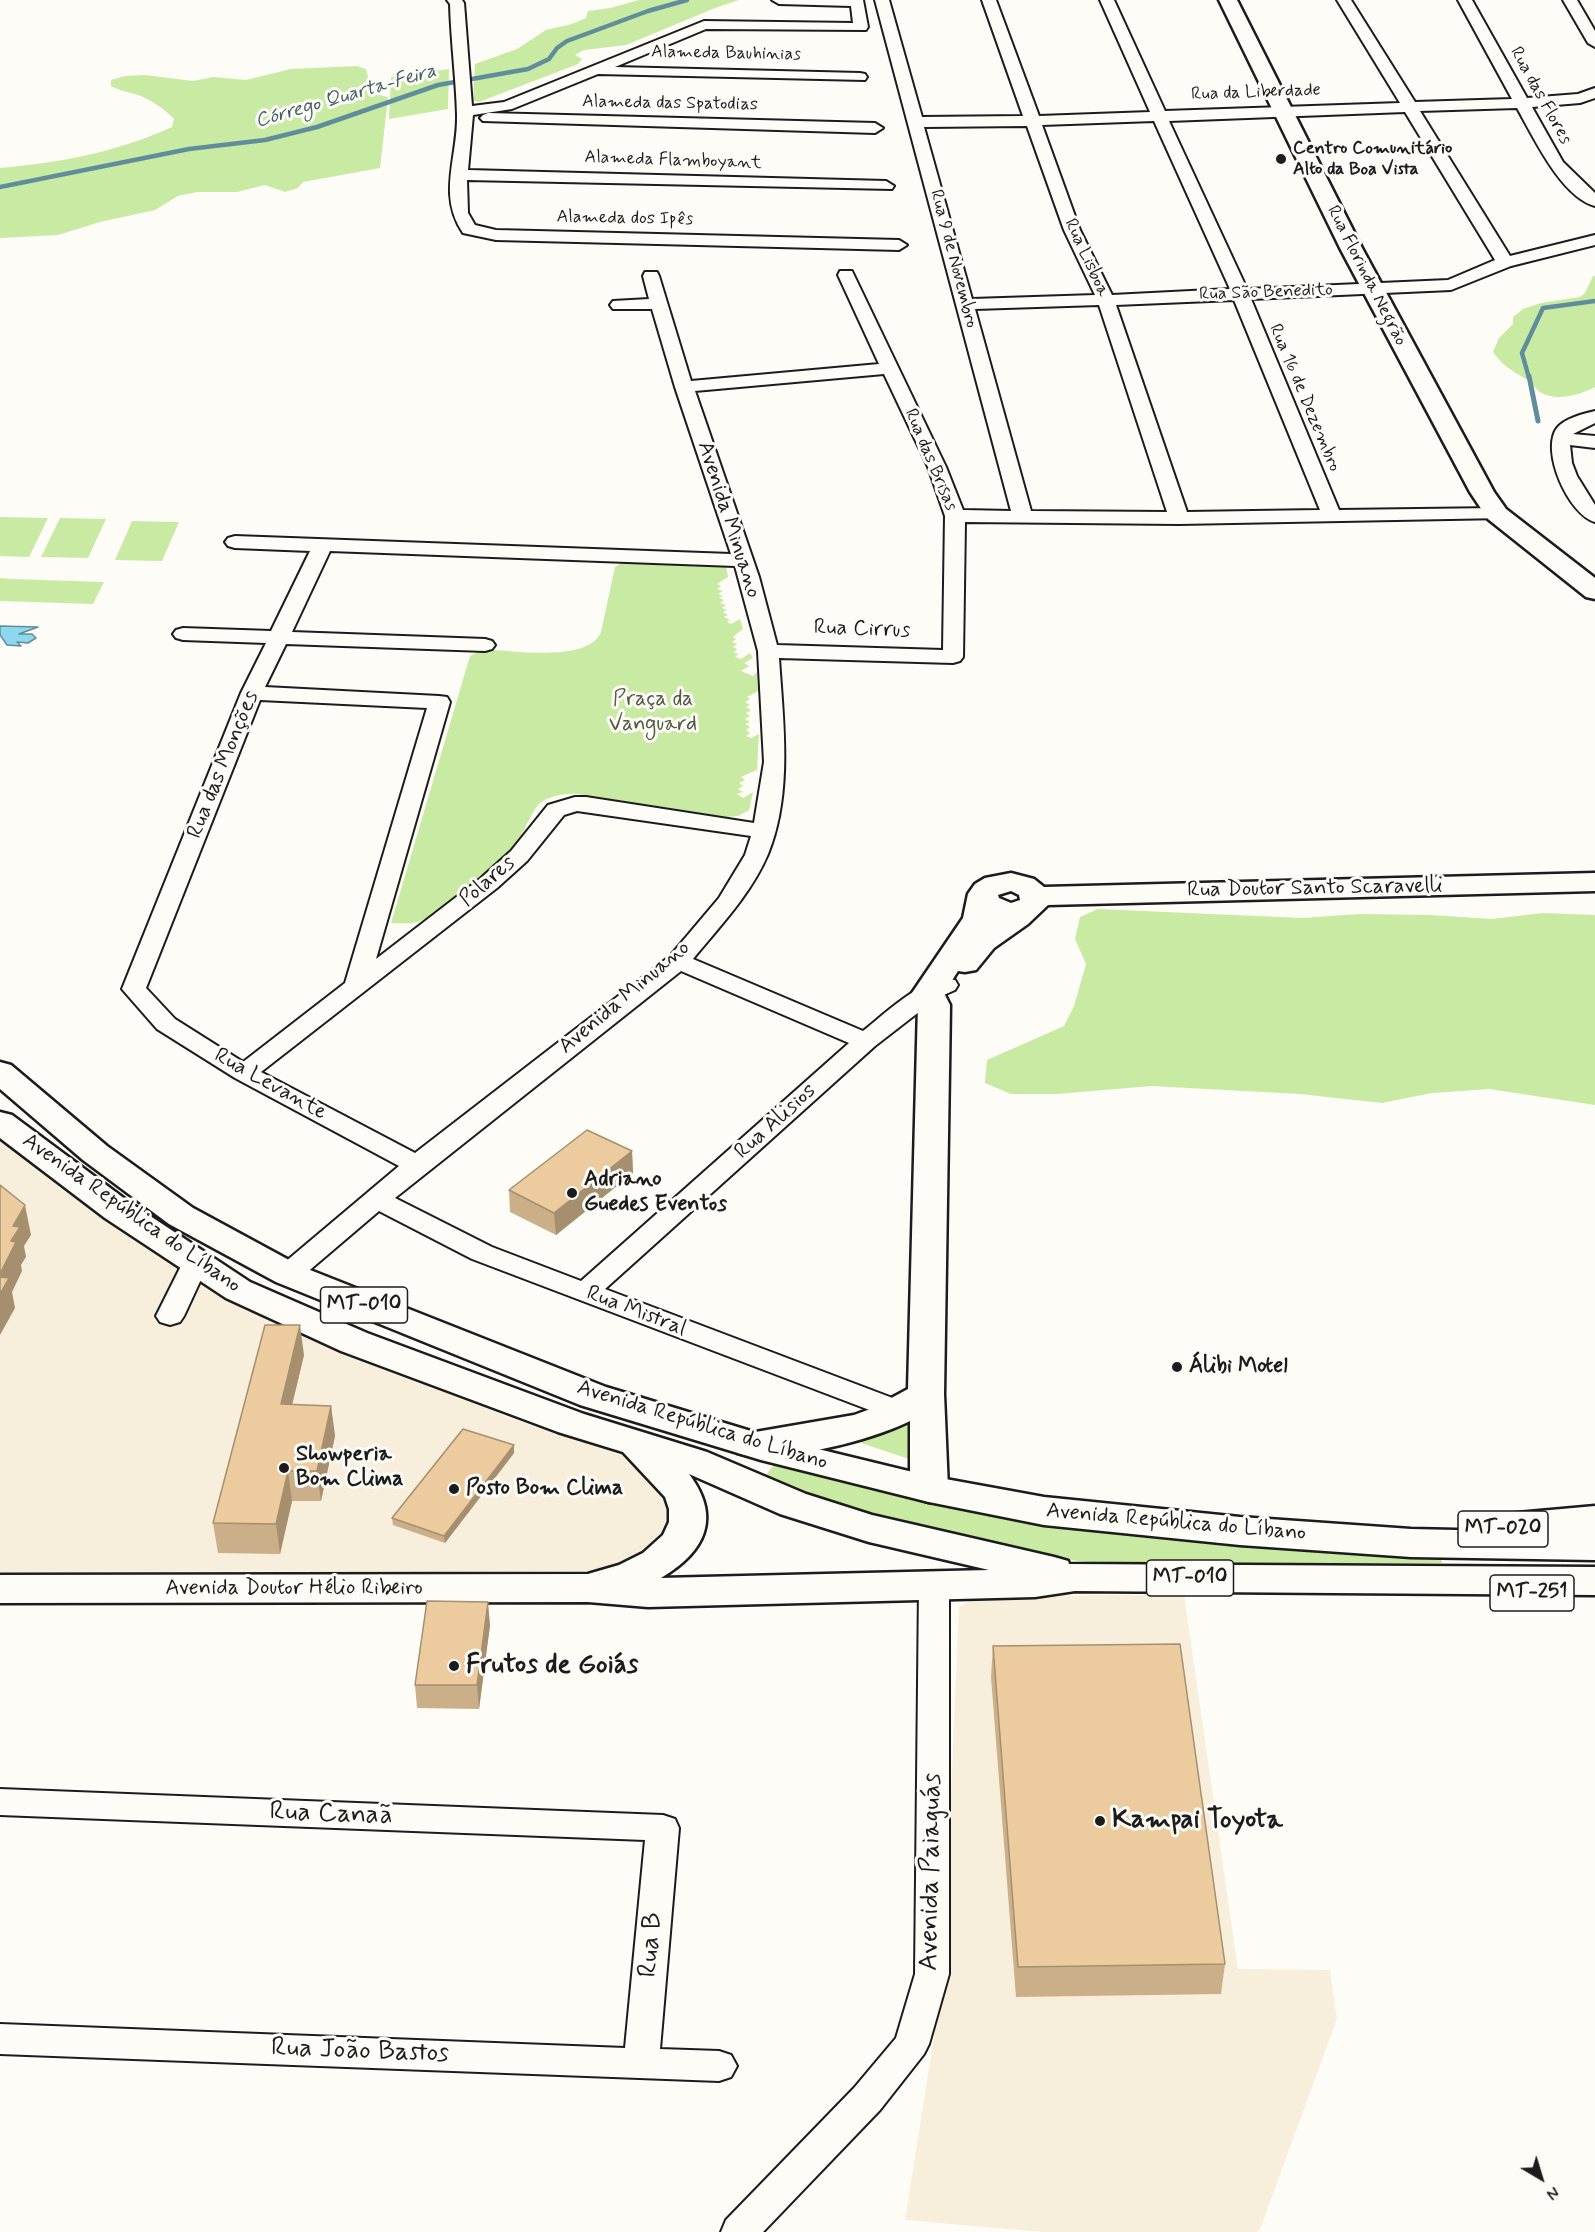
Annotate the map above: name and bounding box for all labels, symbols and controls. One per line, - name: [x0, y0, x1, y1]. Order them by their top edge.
- street label: Alameda Bauhinias: [651, 42, 801, 66]
- street label: Rua das Flores: [1504, 43, 1576, 149]
- water label: Córrego Quarta-Feira: [253, 60, 439, 134]
- street label: Rua da Liberdade: [1191, 80, 1321, 106]
- street label: Alameda das Spatodias: [582, 92, 758, 116]
- place label: Centro Comunitário Alto da Boa Vista: [1293, 138, 1452, 180]
- street label: Alameda Flamboyant: [584, 147, 762, 175]
- marker: Centro Comunitário Alto da Boa Vista: [1274, 152, 1288, 166]
- street label: Rua 9 de Novembro: [924, 188, 982, 330]
- street label: Rua Florinda Negrão: [1321, 202, 1411, 350]
- street label: Alameda dos Ipês: [556, 207, 694, 231]
- street label: Rua Lisboa: [1059, 216, 1113, 300]
- street label: Rua São Benedito: [1199, 280, 1333, 306]
- street label: Rua 16 de Dezembro: [1263, 321, 1345, 475]
- street label: Rua das Brisas: [899, 406, 961, 514]
- street label: Avenida Minuano: [690, 438, 766, 602]
- street label: Rua Cirrus: [813, 615, 911, 645]
- street label: Rua das Monções: [182, 687, 266, 843]
- park label: Praça da Vanguard: [609, 687, 697, 738]
- street label: Polares: [455, 851, 521, 913]
- street label: Rua Doutor Santo Scaravelli: [1187, 874, 1443, 904]
- street label: Avenida Minuano: [554, 935, 696, 1061]
- street label: Rua Levante: [209, 1043, 331, 1127]
- street label: Rua Alisios: [730, 1078, 822, 1166]
- street label: Avenida República do Líbano: [17, 1128, 245, 1300]
- place label: Adriano Guedes Eventos: [584, 1167, 727, 1218]
- marker: Adriano Guedes Eventos: [565, 1186, 579, 1200]
- street label: Rua Mistral: [582, 1281, 690, 1343]
- road number: MT-010: [320, 1287, 407, 1323]
- place label: Álibi Motel: [1189, 1354, 1288, 1380]
- marker: Álibi Motel: [1170, 1360, 1184, 1374]
- street label: Avenida República do Líbano: [573, 1375, 831, 1477]
- place label: Showperia Bom Clima: [296, 1442, 404, 1494]
- marker: Showperia Bom Clima: [277, 1461, 291, 1475]
- place label: Posto Bom Clima: [466, 1476, 623, 1502]
- marker: Posto Bom Clima: [447, 1482, 461, 1496]
- street label: Avenida República do Líbano: [1045, 1498, 1307, 1548]
- road number: MT-020: [1458, 1511, 1548, 1547]
- road number: MT-010: [1146, 1560, 1234, 1596]
- road number: MT-251: [1490, 1575, 1574, 1611]
- street label: Avenida Doutor Hélio Ribeiro: [165, 1576, 423, 1602]
- place label: Frutos de Goiás: [466, 1650, 638, 1682]
- marker: Frutos de Goiás: [447, 1659, 461, 1673]
- street label: Avenida Paiaguás: [914, 1773, 950, 1971]
- street label: Rua Canaã: [269, 1797, 393, 1833]
- place label: Kampai Toyota: [1112, 1805, 1283, 1837]
- marker: Kampai Toyota: [1093, 1814, 1107, 1828]
- street label: Rua B: [633, 1911, 671, 1979]
- street label: Rua João Bastos: [270, 2033, 450, 2071]
- north arrow: [1511, 2148, 1571, 2208]
- text: N: [1542, 2181, 1563, 2204]

